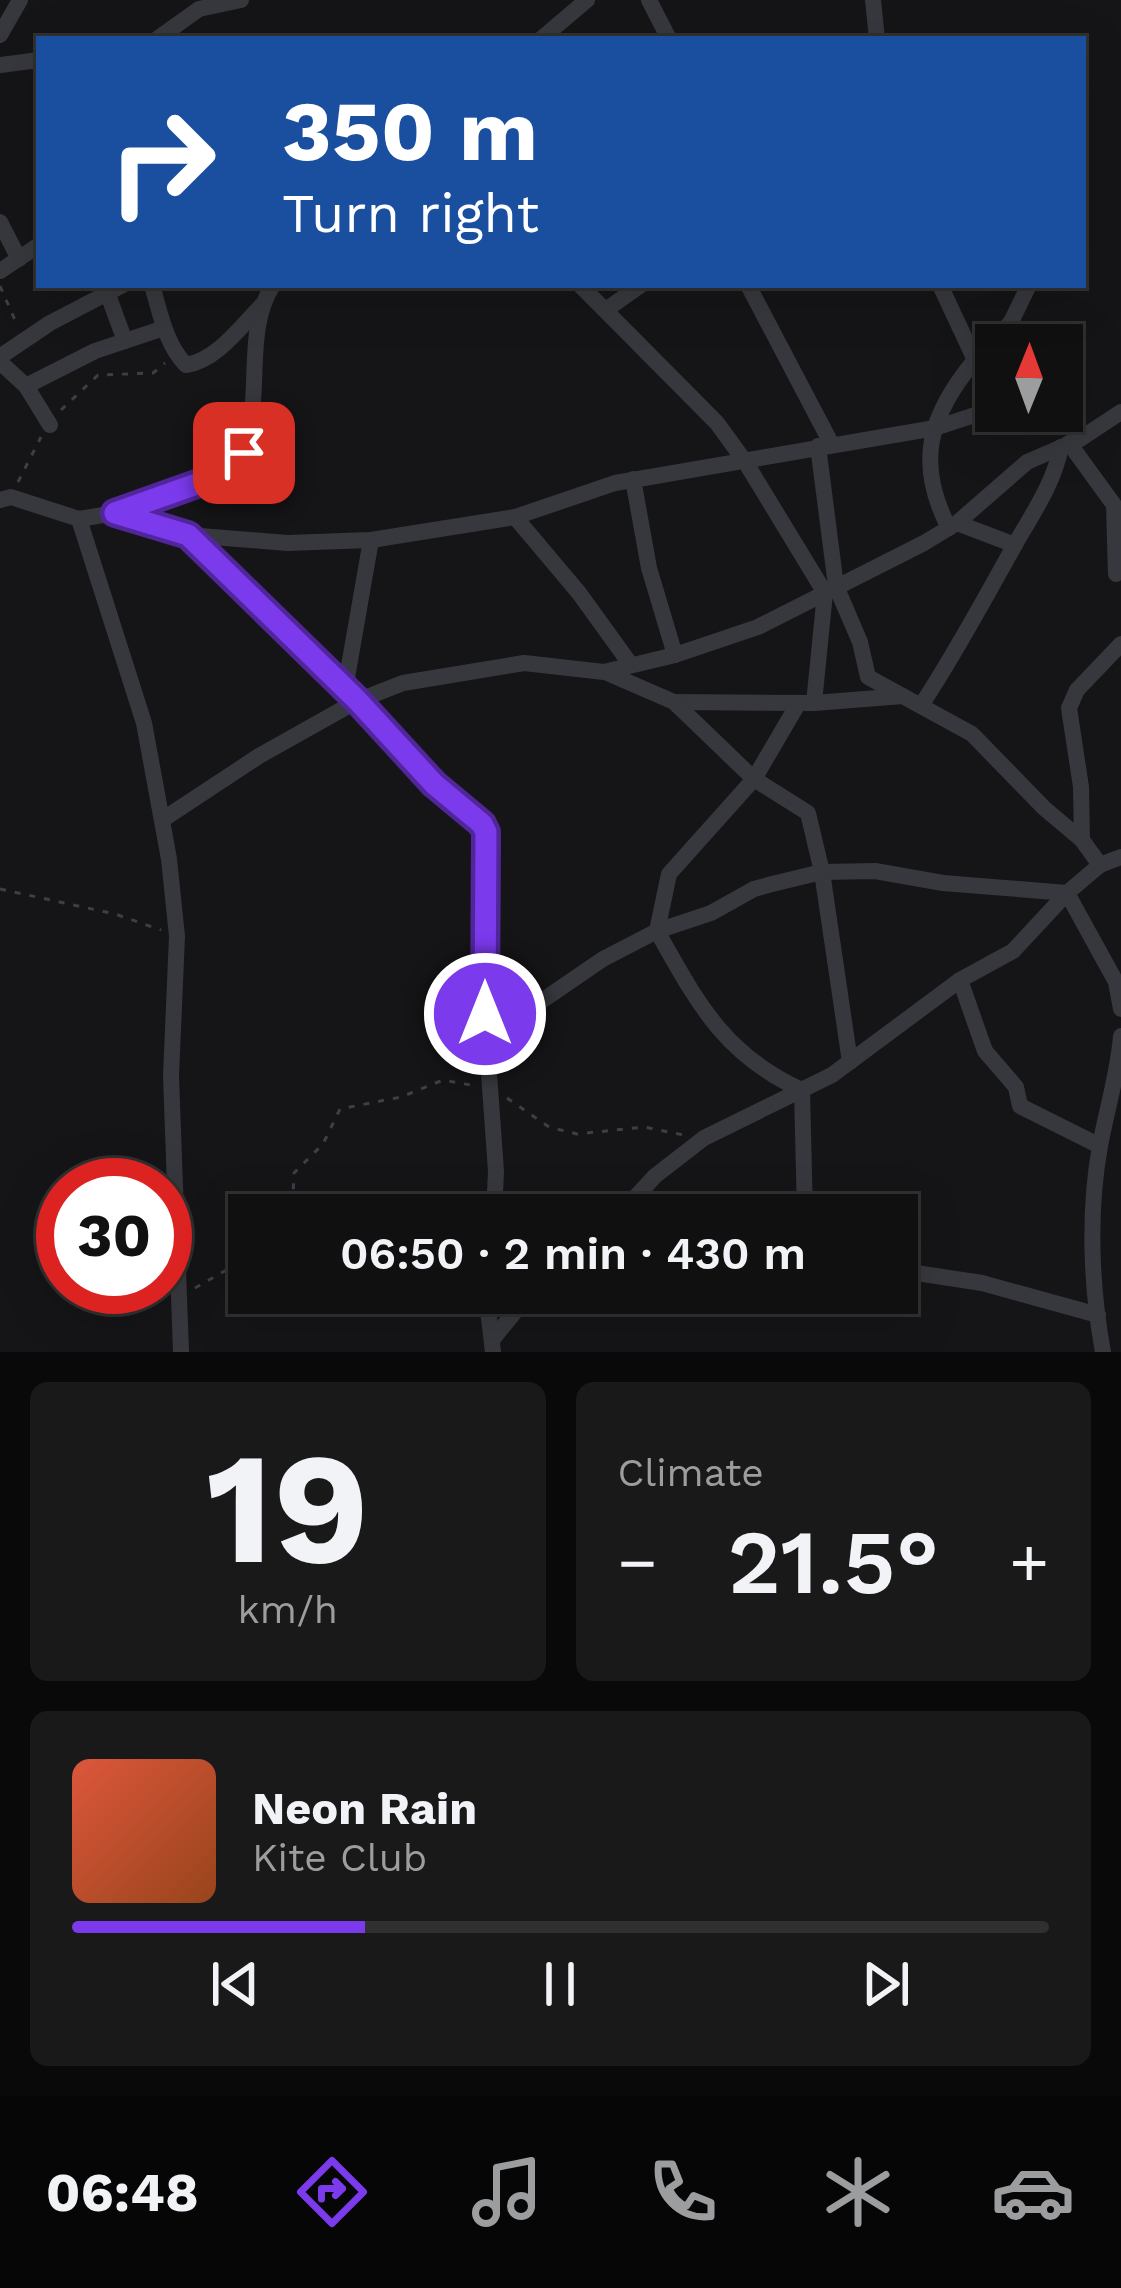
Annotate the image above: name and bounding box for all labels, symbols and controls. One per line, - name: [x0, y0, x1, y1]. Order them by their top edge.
- text: 350 m: [282, 82, 538, 180]
- icon: right: [84, 84, 240, 240]
- text: Turn right: [282, 182, 539, 245]
- north arrow: [975, 324, 1083, 432]
- map controls: [975, 324, 1083, 432]
- pin: [193, 402, 295, 504]
- icon: arrive: [211, 420, 277, 486]
- position arrow: [422, 951, 548, 1077]
- speed limit sign: 30: [36, 1158, 192, 1314]
- text: 06:50 · 2 min · 430 m: [340, 1227, 806, 1280]
- text: 19: [206, 1417, 369, 1600]
- text: Climate: [618, 1450, 764, 1495]
- text: 21.5°: [727, 1509, 939, 1615]
- text: −: [618, 1524, 657, 1601]
- text: +: [1009, 1524, 1049, 1601]
- text: km/h: [238, 1587, 338, 1632]
- text: Neon Rain: [252, 1782, 477, 1835]
- text: Kite Club: [252, 1835, 427, 1880]
- icon: previous: [202, 1951, 268, 2017]
- icon: pause: [527, 1951, 593, 2017]
- icon: next: [853, 1951, 919, 2017]
- icon: directions: [290, 2150, 374, 2234]
- icon: music: [465, 2150, 549, 2234]
- icon: phone: [641, 2150, 725, 2234]
- icon: climate: [816, 2150, 900, 2234]
- icon: car: [991, 2150, 1075, 2234]
- text: 06:48: [46, 2161, 199, 2224]

